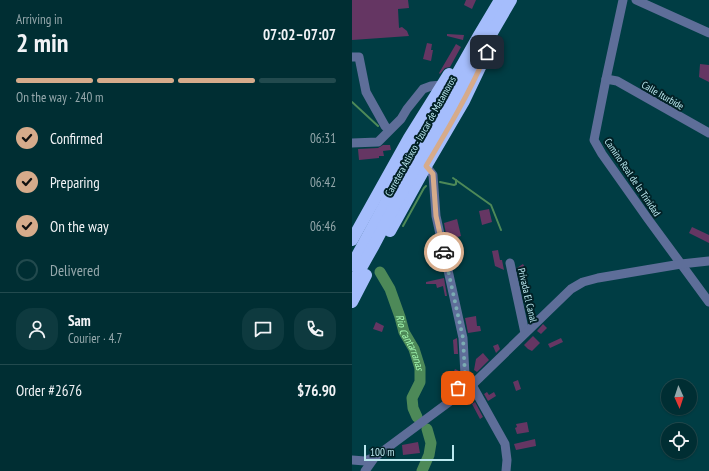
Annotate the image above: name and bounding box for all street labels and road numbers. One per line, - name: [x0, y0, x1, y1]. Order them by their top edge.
- street label: Carretera Atlixco - Izucar de Matamoros: [382, 74, 459, 198]
- street label: Calle Iturbide: [639, 78, 686, 113]
- street label: Camino Real de la Trinidad: [602, 136, 664, 219]
- street label: Privada El Canal: [515, 267, 540, 324]

